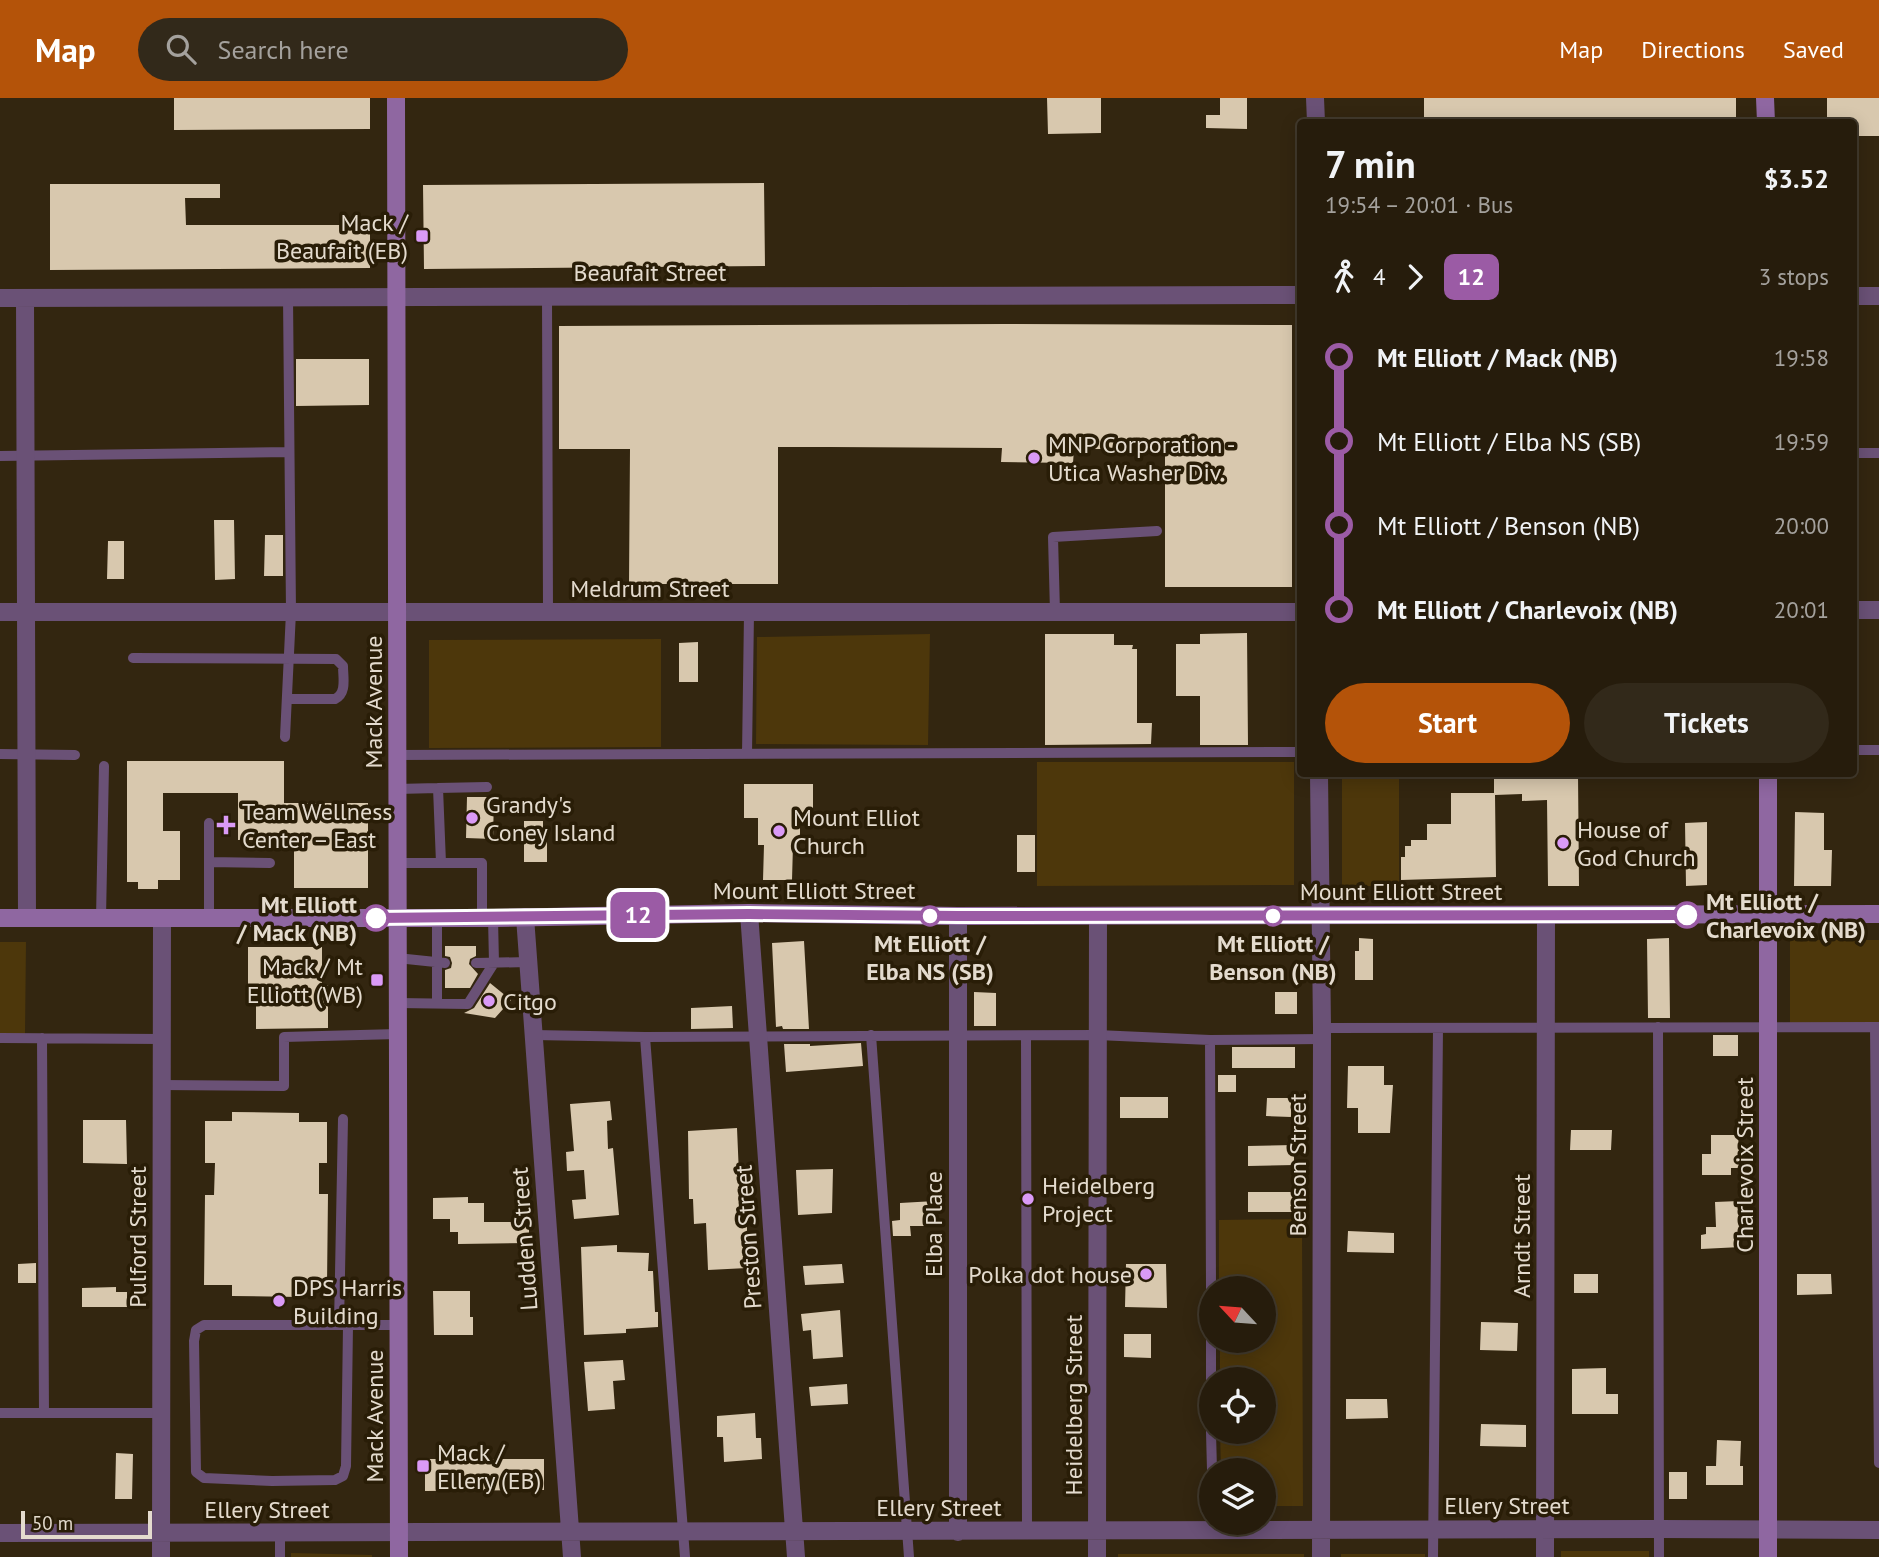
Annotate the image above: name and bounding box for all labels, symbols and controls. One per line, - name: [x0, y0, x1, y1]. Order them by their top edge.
- search box: [138, 18, 628, 81]
- text: Map: [35, 28, 96, 71]
- icon: search: [162, 30, 200, 68]
- text: Search here: [218, 33, 349, 66]
- text: Map: [1559, 34, 1603, 65]
- text: Directions: [1641, 34, 1745, 65]
- text: Saved: [1783, 34, 1844, 65]
- text: 7 min: [1325, 139, 1416, 188]
- text: $3.52: [1764, 162, 1829, 195]
- text: 19:54 – 20:01 · Bus: [1325, 190, 1513, 219]
- place label: Mack / Beaufait (EB): [276, 207, 409, 266]
- marker: Mack / Beaufait (EB): [414, 228, 430, 244]
- street label: Beaufait Street: [574, 257, 726, 288]
- icon: walk: [1325, 258, 1363, 296]
- icon: forward: [1396, 258, 1434, 296]
- text: 12: [1458, 261, 1485, 292]
- text: 4: [1373, 262, 1386, 291]
- text: 3 stops: [1759, 262, 1829, 291]
- text: Mt Elliott / Mack (NB): [1377, 341, 1618, 374]
- text: 19:58: [1774, 343, 1829, 372]
- text: Mt Elliott / Elba NS (SB): [1377, 425, 1641, 458]
- text: 19:59: [1774, 427, 1829, 456]
- place label: MNP Corporation - Utica Washer Div.: [1048, 429, 1236, 488]
- marker: MNP Corporation - Utica Washer Div.: [1026, 450, 1042, 466]
- text: Mt Elliott / Benson (NB): [1377, 509, 1640, 542]
- text: 20:00: [1774, 511, 1829, 540]
- street label: Meldrum Street: [570, 573, 730, 604]
- text: Mt Elliott / Charlevoix (NB): [1377, 593, 1678, 626]
- text: 20:01: [1774, 595, 1829, 624]
- street label: Mack Avenue: [358, 635, 389, 769]
- button: Start: [1325, 683, 1570, 763]
- button: Tickets: [1584, 683, 1829, 763]
- place label: Grandy's Coney Island: [486, 789, 615, 848]
- place label: Team Wellness Center – East: [242, 796, 392, 855]
- place label: Mount Elliot Church: [793, 802, 920, 861]
- marker: Grandy's Coney Island: [464, 810, 480, 826]
- place label: House of God Church: [1577, 814, 1696, 873]
- marker: Team Wellness Center – East: [216, 815, 236, 835]
- marker: Mount Elliot Church: [771, 823, 787, 839]
- marker: House of God Church: [1555, 835, 1571, 851]
- street label: Mount Elliott Street: [713, 875, 915, 906]
- street label: Mount Elliott Street: [1300, 876, 1502, 907]
- place label: Mt Elliott / Charlevoix (NB): [1706, 886, 1866, 945]
- place label: Mt Elliott / Mack (NB): [236, 889, 358, 948]
- line badge: 12: [606, 892, 670, 938]
- text: 12: [624, 899, 652, 930]
- marker: Mt Elliott / Charlevoix (NB): [1674, 902, 1700, 928]
- marker: Mt Elliott / Mack (NB): [363, 905, 389, 931]
- marker: Mt Elliott / Elba NS (SB): [920, 906, 940, 926]
- marker: Mt Elliott / Benson (NB): [1263, 906, 1283, 926]
- place label: Mt Elliott / Elba NS (SB): [866, 928, 994, 987]
- place label: Mt Elliott / Benson (NB): [1209, 928, 1337, 987]
- place label: Mack / Mt Elliott (WB): [247, 951, 363, 1010]
- marker: Mack / Mt Elliott (WB): [369, 972, 385, 988]
- place label: Citgo: [503, 986, 557, 1017]
- marker: Citgo: [481, 993, 497, 1009]
- street label: Charlevoix Street: [1729, 1077, 1760, 1253]
- street label: Benson Street: [1282, 1093, 1313, 1237]
- street label: Preston Street: [727, 1164, 769, 1310]
- street label: Pulford Street: [122, 1166, 153, 1308]
- street label: Ludden Street: [504, 1166, 544, 1312]
- place label: Heidelberg Project: [1042, 1170, 1155, 1229]
- street label: Elba Place: [918, 1171, 949, 1277]
- street label: Arndt Street: [1506, 1174, 1537, 1298]
- marker: Heidelberg Project: [1020, 1191, 1036, 1207]
- place label: Polka dot house: [968, 1259, 1132, 1290]
- marker: Polka dot house: [1138, 1266, 1154, 1282]
- place label: DPS Harris Building: [293, 1272, 402, 1331]
- north arrow: [1199, 1276, 1276, 1353]
- map controls: [1199, 1276, 1276, 1535]
- marker: DPS Harris Building: [271, 1293, 287, 1309]
- street label: Heidelberg Street: [1058, 1315, 1089, 1495]
- street label: Mack Avenue: [359, 1349, 390, 1483]
- button: locate: [1199, 1367, 1276, 1444]
- place label: Mack / Ellery (EB): [437, 1437, 541, 1496]
- marker: Mack / Ellery (EB): [415, 1458, 431, 1474]
- button: layers: [1199, 1458, 1276, 1535]
- street label: Ellery Street: [1444, 1490, 1570, 1521]
- street label: Ellery Street: [876, 1492, 1002, 1523]
- street label: Ellery Street: [204, 1494, 330, 1525]
- scale bar: [21, 1508, 152, 1540]
- text: 50 m: [32, 1511, 73, 1535]

